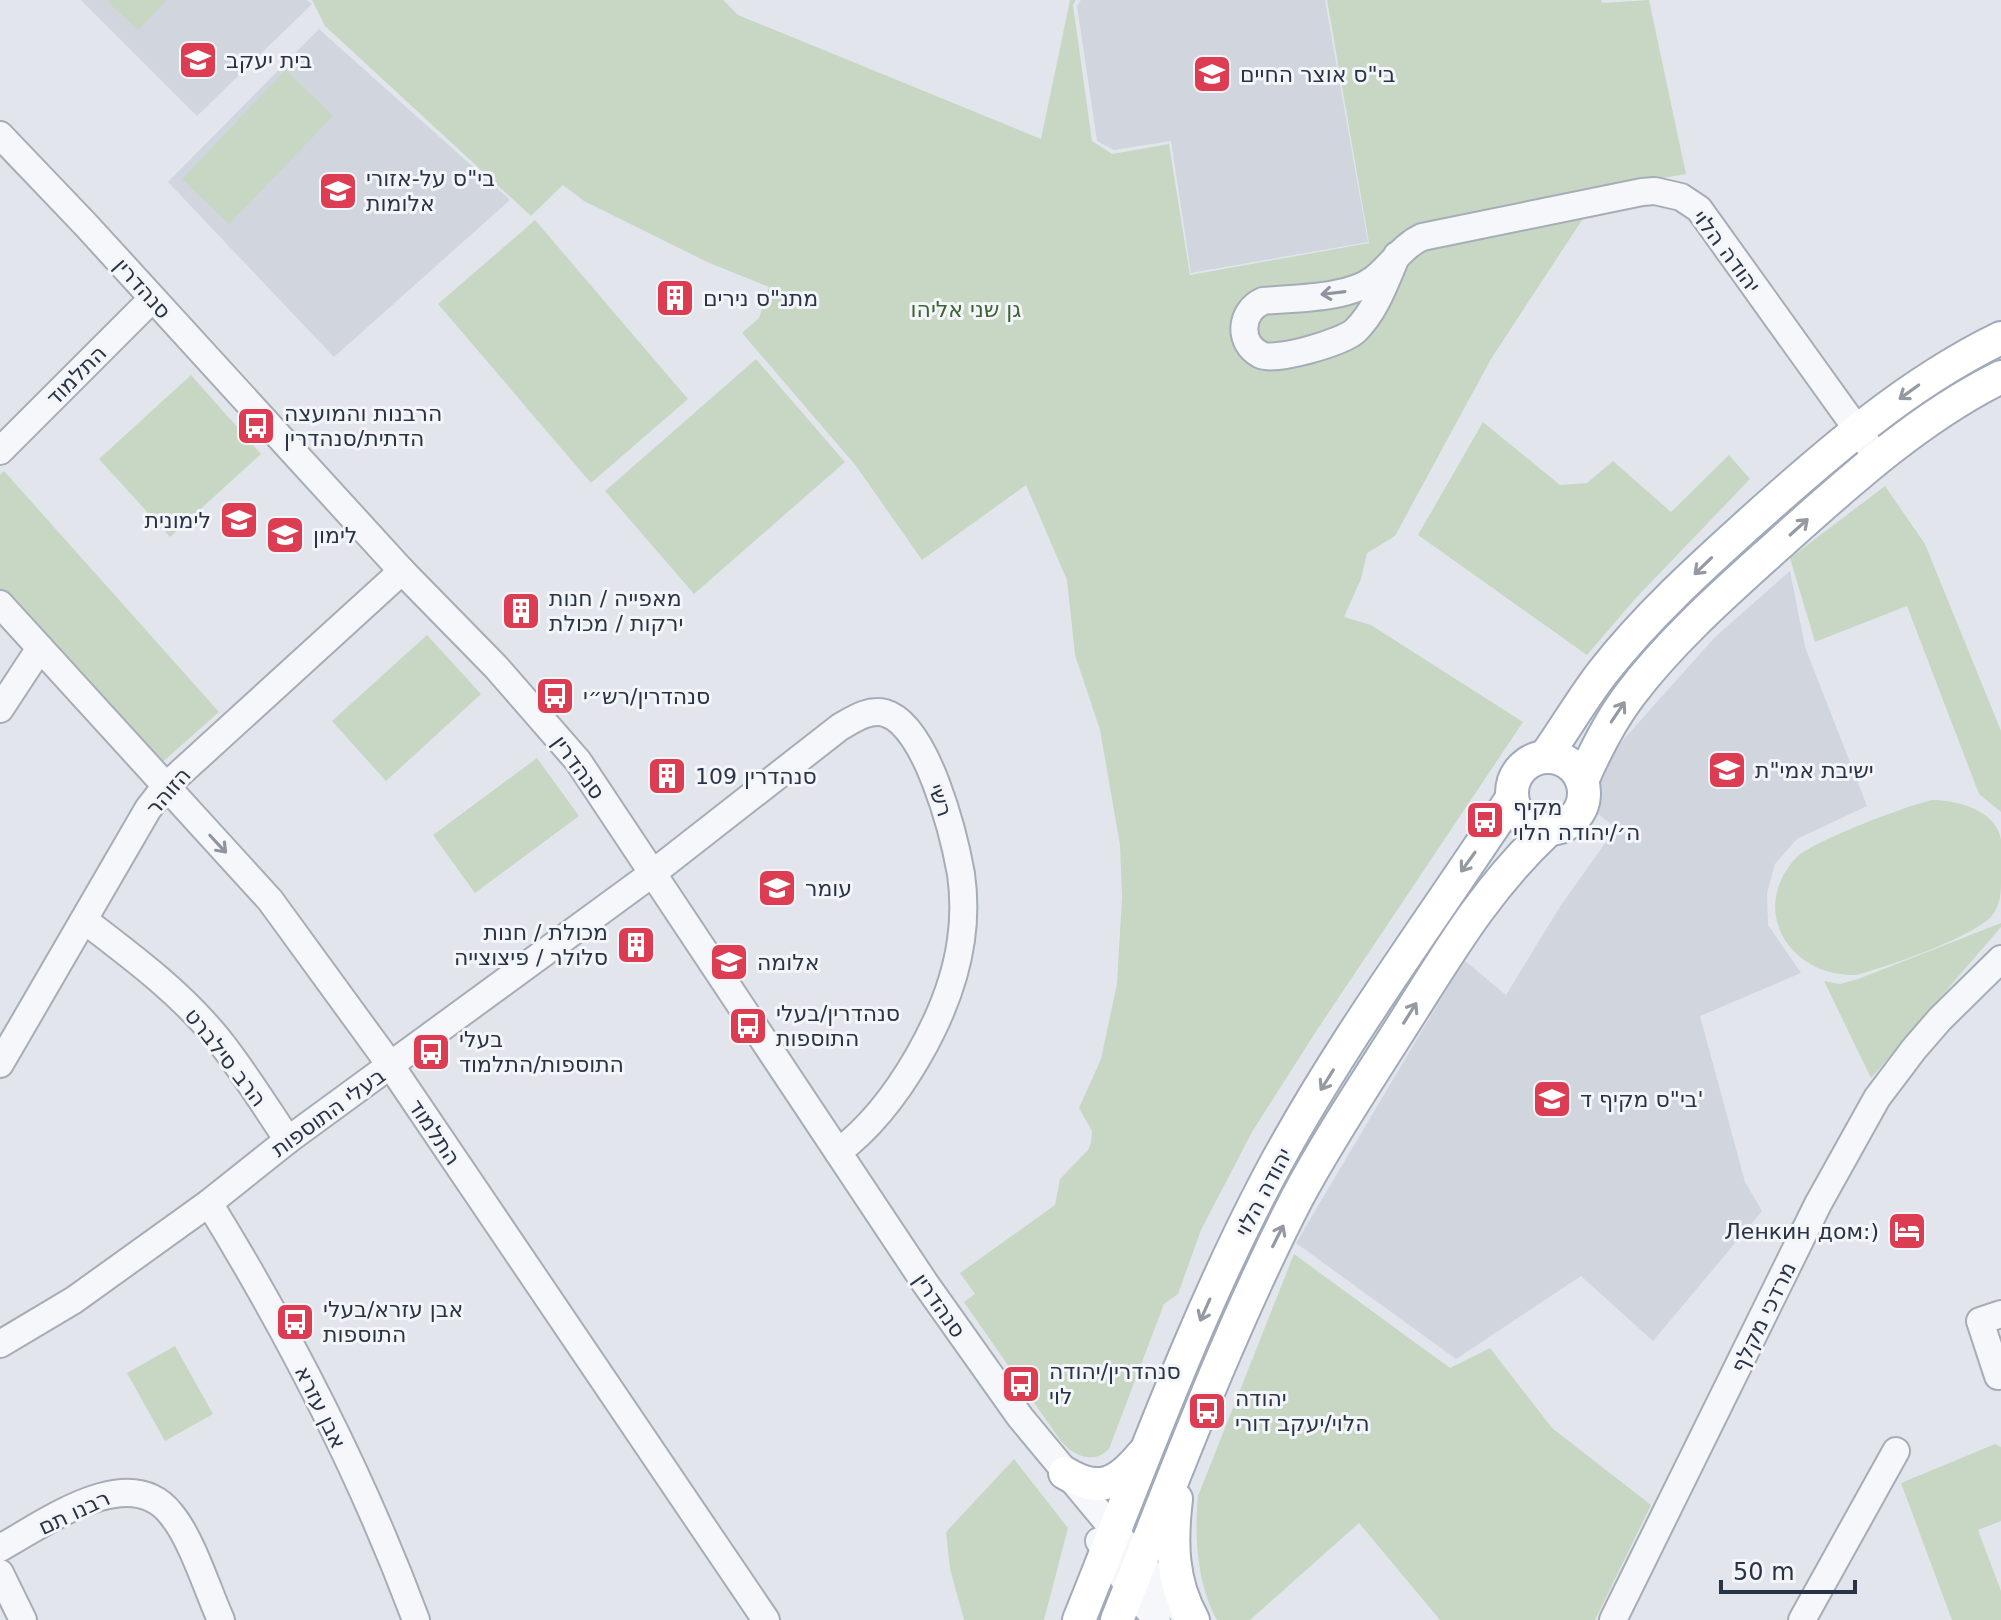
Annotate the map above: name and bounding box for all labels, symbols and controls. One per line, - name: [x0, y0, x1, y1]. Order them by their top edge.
- school or university icon: בית יעקב: [177, 39, 219, 81]
- place label: בית יעקב: [226, 48, 312, 73]
- school or university icon: בי"ס אוצר החיים: [1191, 53, 1233, 95]
- place label: בי"ס אוצר החיים: [1240, 62, 1395, 87]
- place label: בי"ס על-אזורי אלומות: [366, 166, 495, 216]
- school or university icon: בי"ס על-אזורי אלומות: [317, 170, 359, 212]
- street label: יהודה הלוי: [1688, 205, 1766, 297]
- street label: סנהדרין: [109, 253, 176, 324]
- building icon: מתנ"ס נירים: [654, 277, 696, 319]
- place label: מתנ"ס נירים: [703, 286, 818, 311]
- one-way arrow: [1321, 286, 1346, 301]
- park label: גן שני אליהו: [911, 297, 1021, 322]
- street label: התלמוד: [41, 340, 111, 410]
- one-way arrow: [1899, 384, 1921, 400]
- place label: הרבנות והמועצה הדתית/סנהדרין: [284, 401, 442, 451]
- bus stop icon: הרבנות והמועצה הדתית/סנהדרין: [235, 405, 277, 447]
- school or university icon: לימונית: [218, 499, 260, 541]
- place label: לימונית: [144, 508, 211, 533]
- school or university icon: לימון: [264, 514, 306, 556]
- one-way arrow: [1788, 518, 1808, 536]
- place label: לימון: [313, 523, 357, 548]
- one-way arrow: [1693, 556, 1713, 575]
- place label: מאפייה / חנות ירקות / מכולת: [549, 586, 683, 636]
- building icon: מאפייה / חנות ירקות / מכולת: [500, 590, 542, 632]
- bus stop icon: סנהדרין/רש״י: [534, 675, 576, 717]
- place label: סנהדרין/רש״י: [583, 684, 710, 709]
- one-way arrow: [1610, 702, 1626, 724]
- street label: סנהדרין: [547, 730, 610, 804]
- school or university icon: ישיבת אמי"ת: [1706, 749, 1748, 791]
- building icon: סנהדרין 109: [646, 755, 688, 797]
- place label: ישיבת אמי"ת: [1755, 758, 1874, 783]
- street label: הזוהר: [141, 762, 196, 820]
- place label: סנהדרין 109: [695, 764, 817, 789]
- street label: רשי: [923, 781, 958, 820]
- place label: מקיף ה׳/יהודה הלוי: [1513, 795, 1640, 845]
- bus stop icon: מקיף ה׳/יהודה הלוי: [1464, 799, 1506, 841]
- one-way arrow: [209, 834, 227, 854]
- one-way arrow: [1459, 850, 1476, 872]
- school or university icon: עומר: [756, 867, 798, 909]
- place label: עומר: [805, 876, 852, 901]
- place label: מכולת / חנות סלולר / פיצוצייה: [454, 920, 608, 970]
- building icon: מכולת / חנות סלולר / פיצוצייה: [615, 924, 657, 966]
- school or university icon: אלומה: [708, 941, 750, 983]
- place label: אלומה: [757, 950, 820, 975]
- place label: סנהדרין/בעלי התוספות: [776, 1001, 900, 1051]
- one-way arrow: [1402, 1002, 1419, 1024]
- street label: הרב סילברט: [180, 1003, 272, 1111]
- bus stop icon: סנהדרין/בעלי התוספות: [727, 1005, 769, 1047]
- place label: בעלי התוספות/התלמוד: [459, 1027, 624, 1077]
- bus stop icon: בעלי התוספות/התלמוד: [410, 1031, 452, 1073]
- street label: בעלי התוספות: [267, 1063, 390, 1162]
- one-way arrow: [1319, 1068, 1335, 1091]
- school or university icon: בי"ס מקיף ד': [1531, 1078, 1573, 1120]
- place label: בי"ס מקיף ד': [1580, 1087, 1704, 1112]
- street label: התלמוד: [403, 1094, 466, 1170]
- street label: יהודה הלוי: [1230, 1144, 1297, 1241]
- hotel icon: Ленкин дом:): [1886, 1210, 1928, 1252]
- place label: Ленкин дом:): [1724, 1219, 1879, 1244]
- one-way arrow: [1271, 1225, 1287, 1249]
- street label: מרדכי מקלף: [1726, 1258, 1801, 1377]
- street label: סנהדרין: [908, 1268, 971, 1342]
- place label: אבן עזרא/בעלי התוספות: [323, 1297, 463, 1347]
- one-way arrow: [1197, 1297, 1212, 1321]
- bus stop icon: אבן עזרא/בעלי התוספות: [274, 1301, 316, 1343]
- place label: סנהדרין/יהודה לוי: [1049, 1359, 1181, 1409]
- street label: אבן עזרא: [290, 1362, 351, 1453]
- bus stop icon: סנהדרין/יהודה לוי: [1000, 1363, 1042, 1405]
- place label: יהודה הלוי/יעקב דורי: [1235, 1386, 1370, 1436]
- bus stop icon: יהודה הלוי/יעקב דורי: [1186, 1390, 1228, 1432]
- street label: רבנו תם: [34, 1485, 114, 1540]
- scale bar: [1721, 1544, 1855, 1594]
- text: 50 m: [1733, 1558, 1795, 1586]

